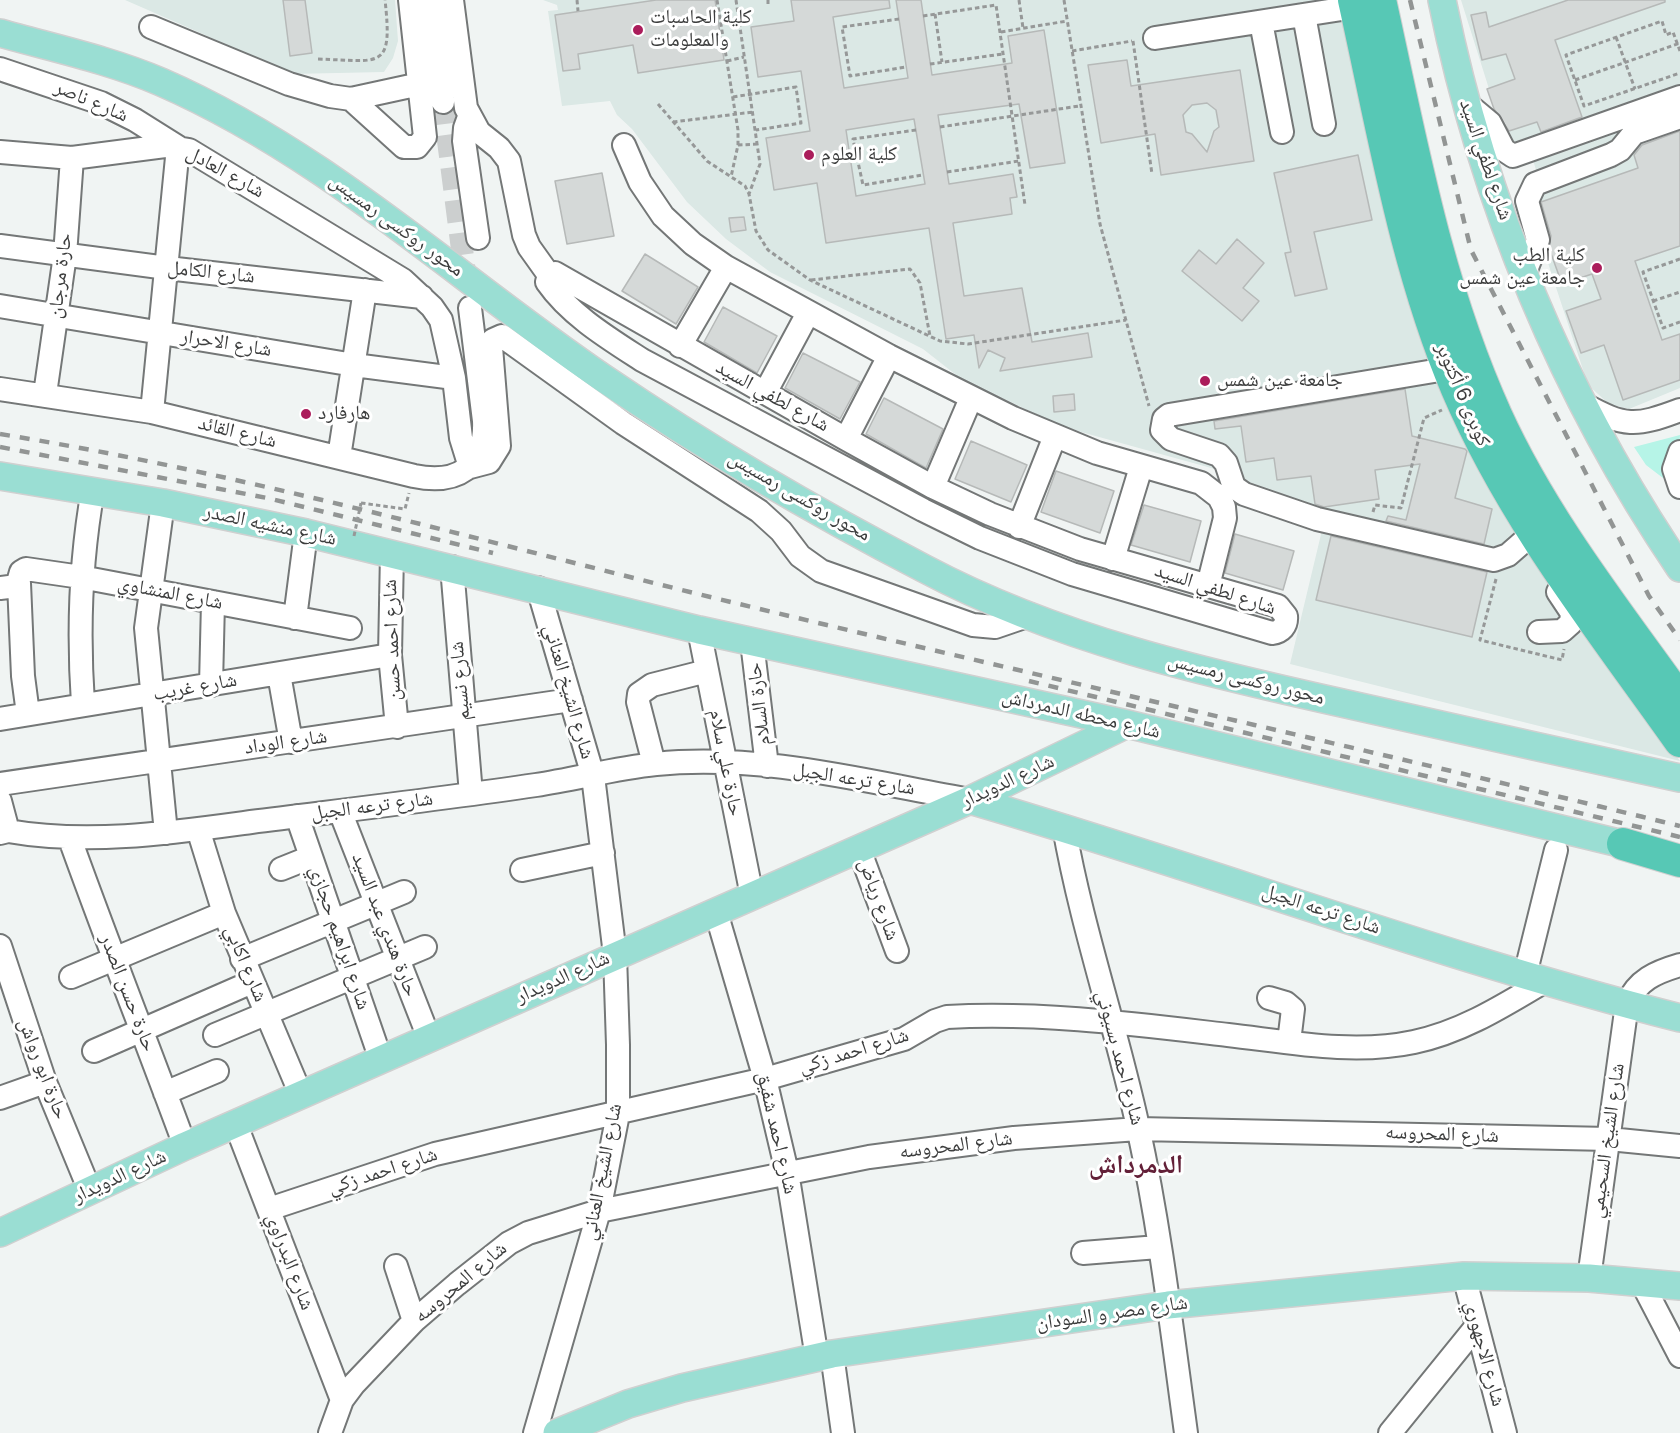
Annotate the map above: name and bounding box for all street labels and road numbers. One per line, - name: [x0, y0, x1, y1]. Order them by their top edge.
- street label: شارع ناصر: [51, 76, 131, 128]
- street label: شارع لطفي السيد: [1453, 97, 1517, 223]
- street label: شارع العادل: [182, 142, 268, 204]
- street label: محور روكسى رمسيس: [324, 169, 468, 283]
- street label: حارة مرجان: [44, 232, 78, 320]
- street label: شارع الكامل: [166, 256, 256, 290]
- street label: شارع الاحرار: [179, 325, 273, 363]
- street label: كوبرى 6 أكتوبر: [1429, 340, 1495, 450]
- street label: شارع لطفي السيد: [711, 356, 833, 438]
- street label: شارع القائد: [195, 412, 279, 454]
- street label: محور روكسى رمسيس: [724, 447, 874, 547]
- street label: شارع منشيه الصدر: [202, 500, 338, 552]
- street label: شارع لطفي السيد: [1151, 559, 1279, 621]
- street label: شارع المنشاوي: [115, 572, 225, 616]
- street label: شارع احمد حسن: [379, 579, 407, 701]
- street label: شارع الشيخ العناني: [537, 622, 599, 762]
- street label: شارع نسيم: [446, 640, 476, 722]
- street label: محور روكسى رمسيس: [1165, 649, 1327, 711]
- street label: حارة السلام: [743, 661, 777, 747]
- street label: شارع غريب: [151, 669, 239, 707]
- street label: شارع محطه الدمرداش: [1000, 685, 1162, 745]
- street label: حارة علي سلام: [703, 708, 747, 818]
- street label: شارع الوداد: [243, 725, 329, 761]
- street label: شارع الدويدار: [958, 750, 1058, 814]
- street label: شارع ترعه الجبل: [791, 759, 917, 801]
- street label: شارع ترعه الجبل: [310, 788, 434, 826]
- street label: حارة هندي عبد السيد: [346, 850, 422, 1000]
- street label: شارع رياض: [852, 856, 904, 944]
- street label: شارع ابراهيم حجازي: [303, 863, 375, 1013]
- street label: شارع ترعه الجبل: [1259, 880, 1383, 940]
- street label: شارع اكابي: [218, 922, 272, 1006]
- street label: حارة حسن الصدر: [94, 931, 160, 1055]
- street label: شارع الدويدار: [512, 947, 614, 1009]
- street label: شارع احمد بسيوني: [1089, 988, 1149, 1128]
- street label: حارة ابو رواش: [12, 1015, 72, 1123]
- street label: شارع احمد زكي: [796, 1024, 912, 1080]
- street label: شارع الشيخ السحيمي: [1585, 1062, 1631, 1220]
- street label: شارع احمد شفيق: [750, 1069, 802, 1197]
- street label: شارع الشيخ العناني: [578, 1102, 628, 1242]
- street label: شارع المحروسه: [1385, 1121, 1499, 1149]
- street label: شارع المحروسه: [898, 1127, 1014, 1165]
- street label: شارع احمد زكي: [325, 1143, 441, 1201]
- street label: شارع الدويدار: [70, 1145, 170, 1209]
- street label: شارع البدراوي: [260, 1210, 318, 1314]
- street label: شارع المحروسه: [410, 1237, 512, 1329]
- street label: شارع مصر و السودان: [1035, 1292, 1189, 1336]
- street label: شارع الاجهوري: [1458, 1299, 1510, 1409]

